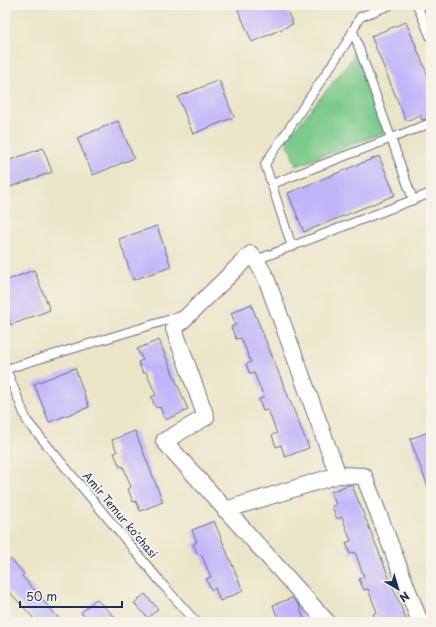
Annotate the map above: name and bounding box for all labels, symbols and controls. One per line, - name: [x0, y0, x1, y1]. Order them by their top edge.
- street label: Amir Temur ko'chasi: [79, 468, 162, 562]
- north arrow: [378, 569, 418, 609]
- scale bar: [20, 583, 122, 609]
- text: 50 m: [26, 587, 57, 605]
- text: N: [396, 588, 413, 607]

